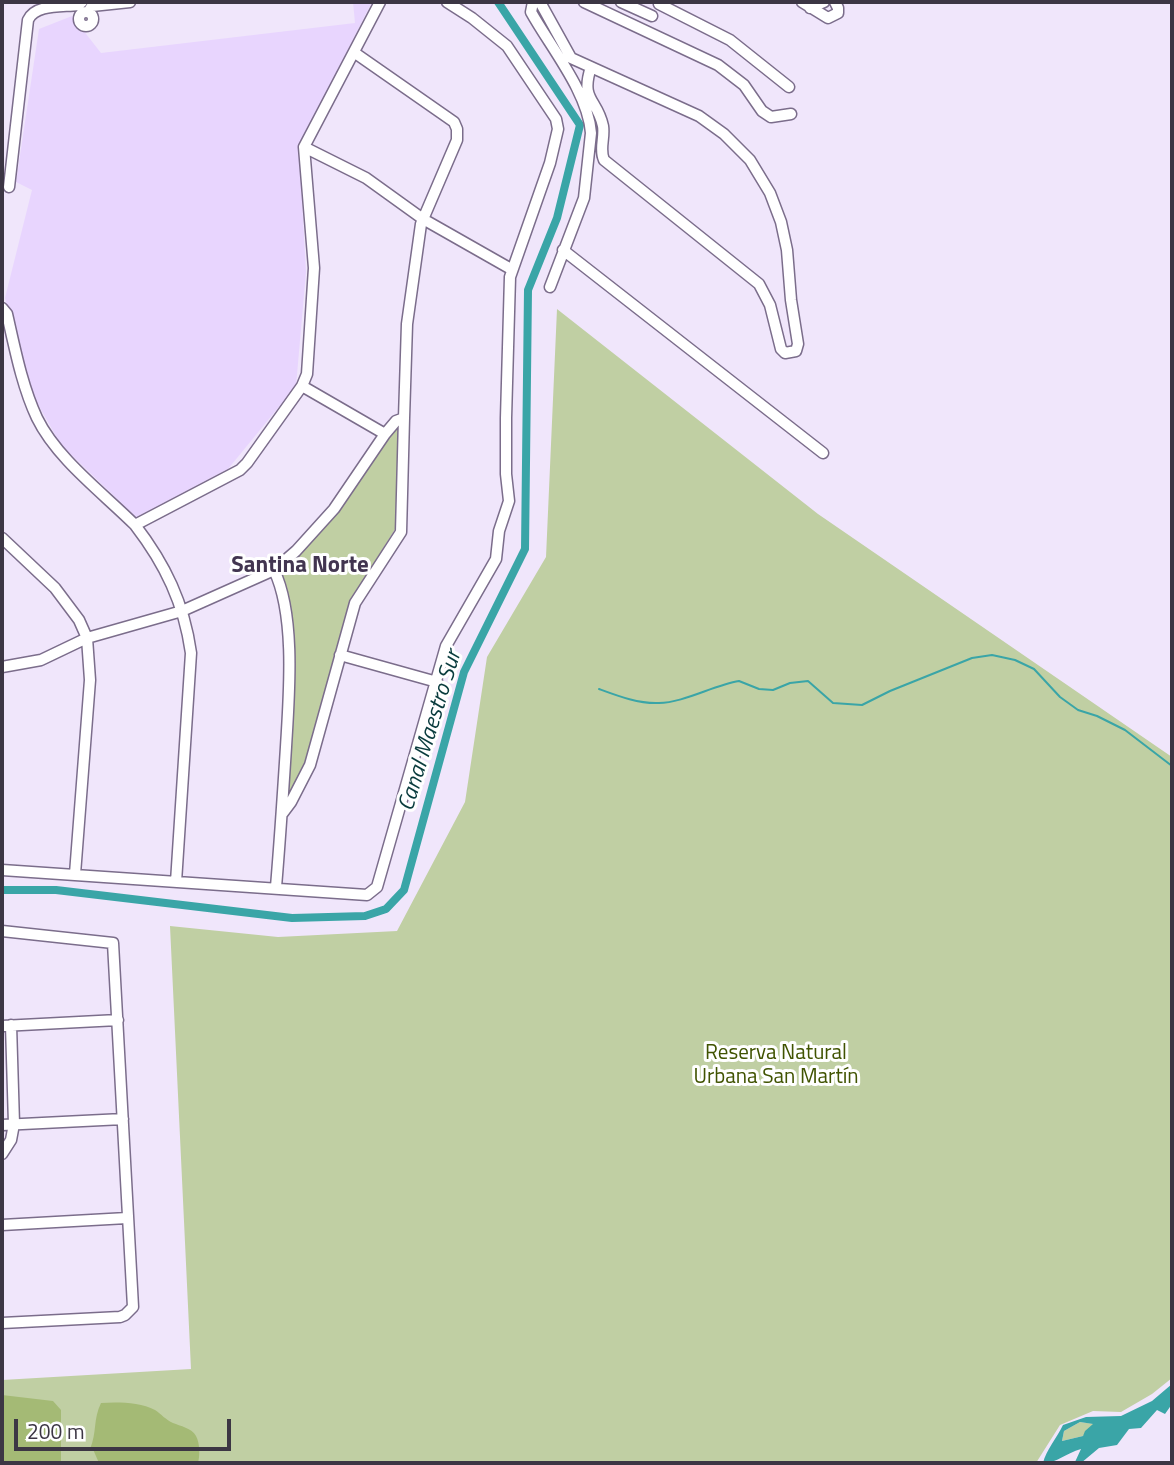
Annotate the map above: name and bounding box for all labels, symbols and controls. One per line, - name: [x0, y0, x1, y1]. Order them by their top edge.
- district label: Santina Norte: [231, 552, 369, 580]
- water label: Canal Maestro Sur: [393, 647, 469, 815]
- park label: Reserva Natural Urbana San Martín: [693, 1041, 859, 1091]
- scale bar: [18, 1406, 234, 1450]
- text: 200 m: [27, 1415, 84, 1447]

